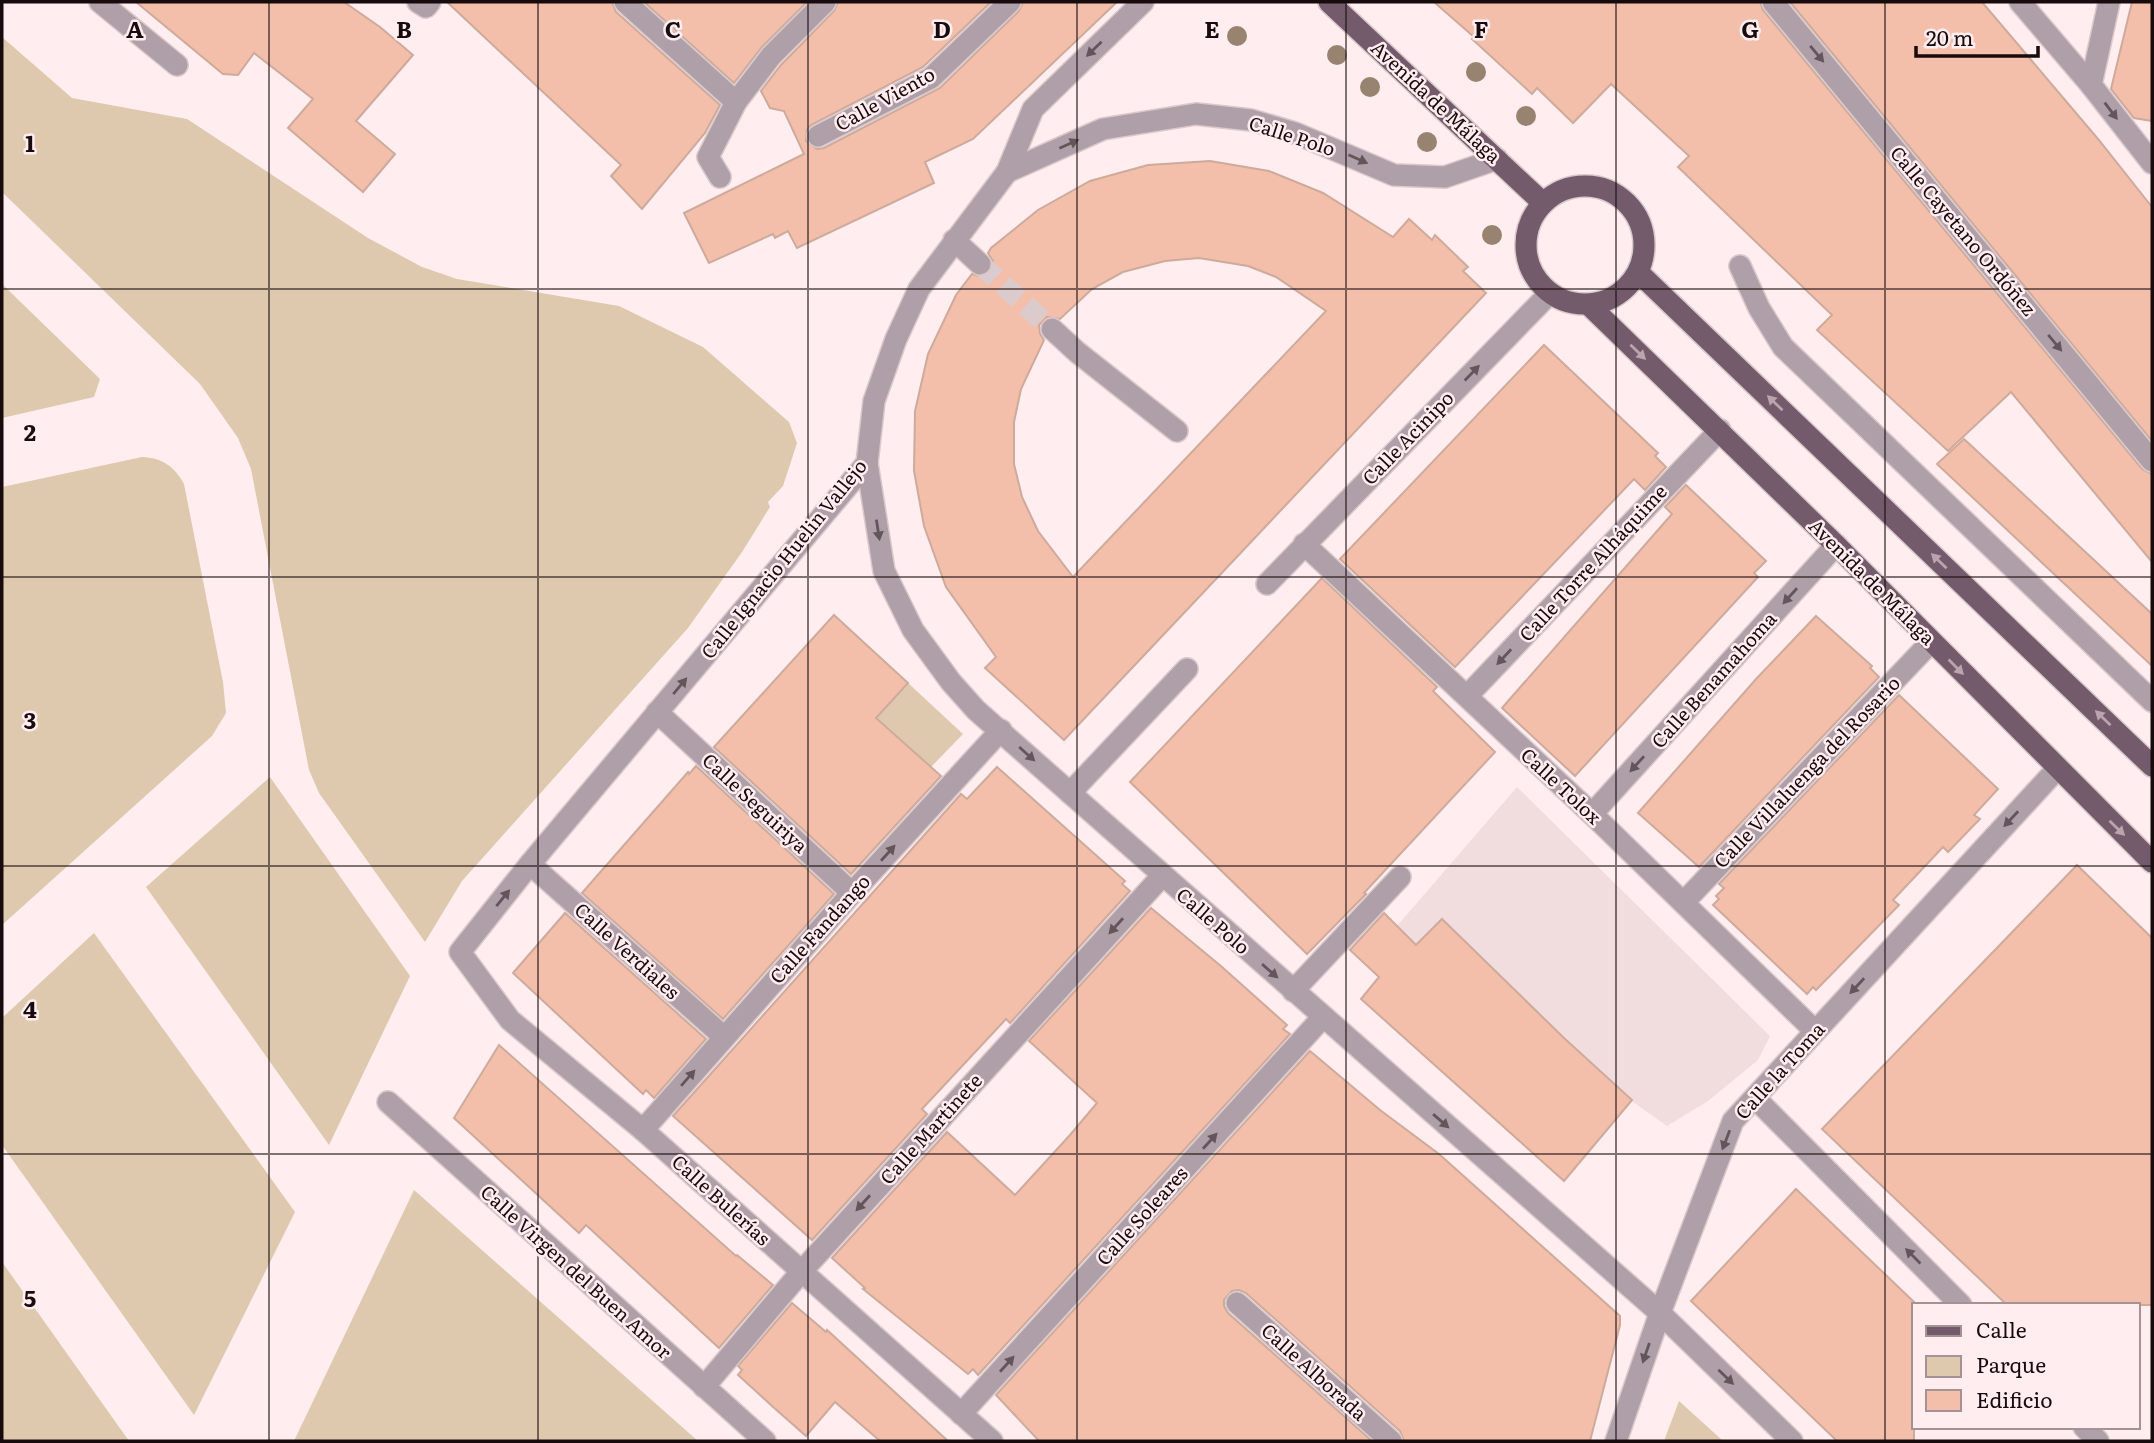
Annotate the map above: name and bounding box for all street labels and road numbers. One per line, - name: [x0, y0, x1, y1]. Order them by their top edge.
- street label: Avenida de Málaga: [1365, 34, 1508, 169]
- street label: Calle Viento: [830, 59, 939, 137]
- street label: Calle Polo: [1246, 108, 1339, 162]
- street label: Calle Cayetano Ordóñez: [1884, 139, 2043, 321]
- street label: Calle Acinipo: [1355, 384, 1459, 491]
- street label: Calle Ignacio Huelin Vallejo: [694, 452, 873, 664]
- street label: Calle Torre Alháquime: [1512, 478, 1673, 647]
- street label: Avenida de Málaga: [1803, 512, 1943, 651]
- street label: Calle Benamahoma: [1644, 604, 1783, 754]
- street label: Calle Villaluenga del Rosario: [1707, 669, 1906, 874]
- street label: Calle Tolox: [1515, 741, 1608, 830]
- street label: Calle Seguiriya: [697, 746, 815, 859]
- street label: Calle Fandango: [762, 867, 876, 989]
- street label: Calle Polo: [1171, 880, 1256, 960]
- street label: Calle Verdiales: [569, 895, 687, 1005]
- street label: Calle la Toma: [1728, 1015, 1831, 1125]
- street label: Calle Martinete: [873, 1067, 988, 1190]
- street label: Calle Bulerías: [666, 1147, 777, 1251]
- street label: Calle Soleares: [1089, 1159, 1194, 1271]
- street label: Calle Virgen del Buen Amor: [475, 1178, 678, 1365]
- street label: Calle Alborada: [1256, 1316, 1374, 1427]

